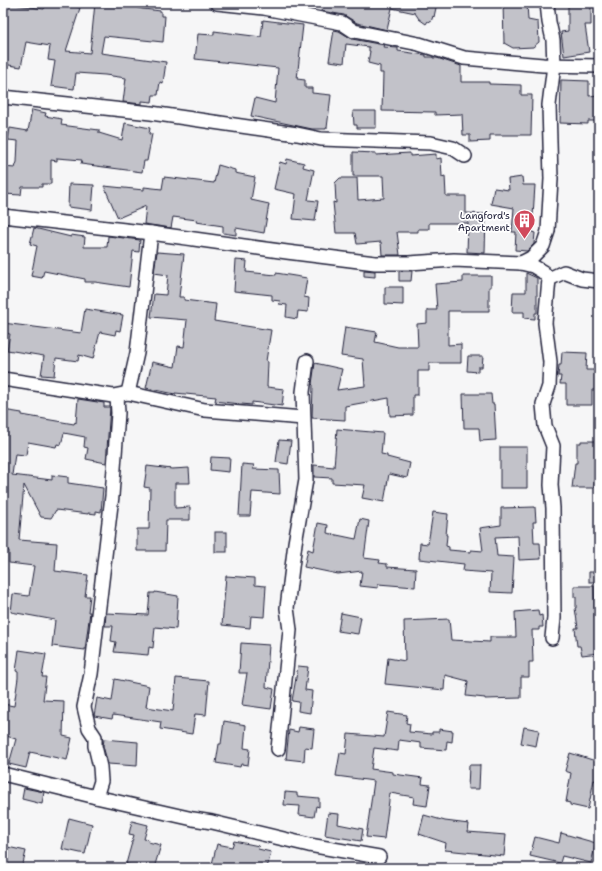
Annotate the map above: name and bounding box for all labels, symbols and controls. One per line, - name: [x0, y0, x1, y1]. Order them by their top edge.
- building icon: Langford's Apartment: [512, 208, 538, 241]
- place label: Langford's Apartment: [458, 209, 510, 234]

